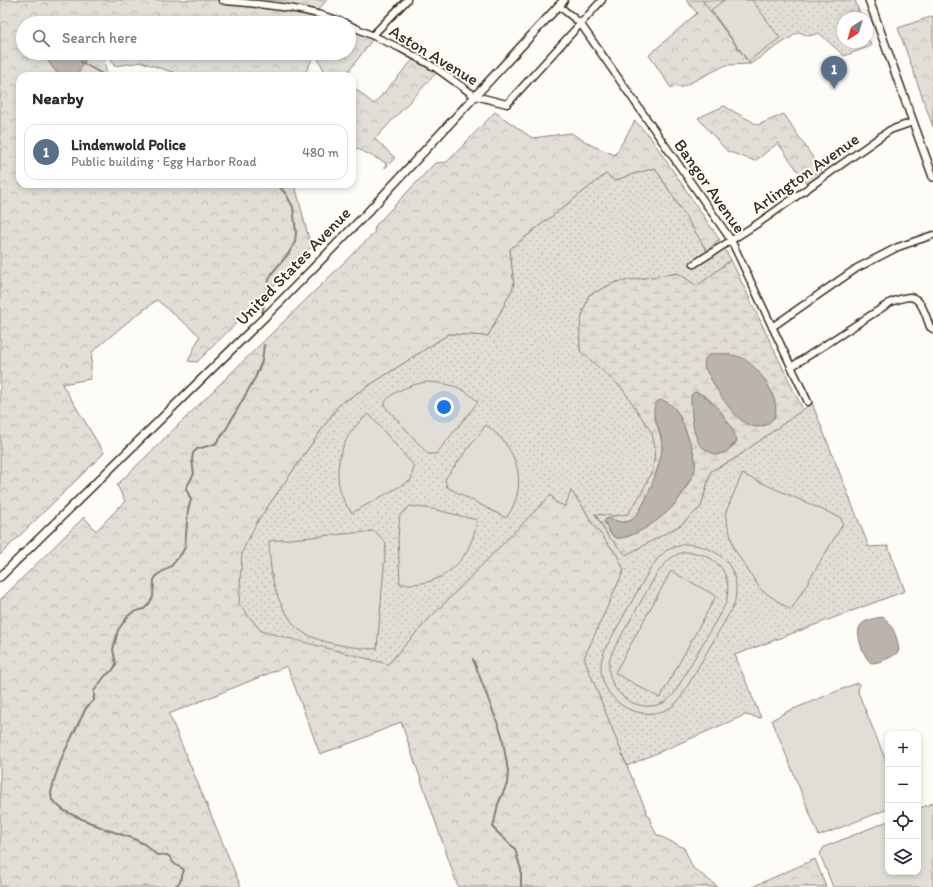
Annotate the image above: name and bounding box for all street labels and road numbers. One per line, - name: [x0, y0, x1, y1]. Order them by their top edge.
- street label: Aston Avenue: [386, 21, 482, 89]
- street label: Arlington Avenue: [747, 128, 863, 218]
- street label: Bangor Avenue: [670, 135, 750, 237]
- street label: United States Avenue: [231, 203, 355, 329]

